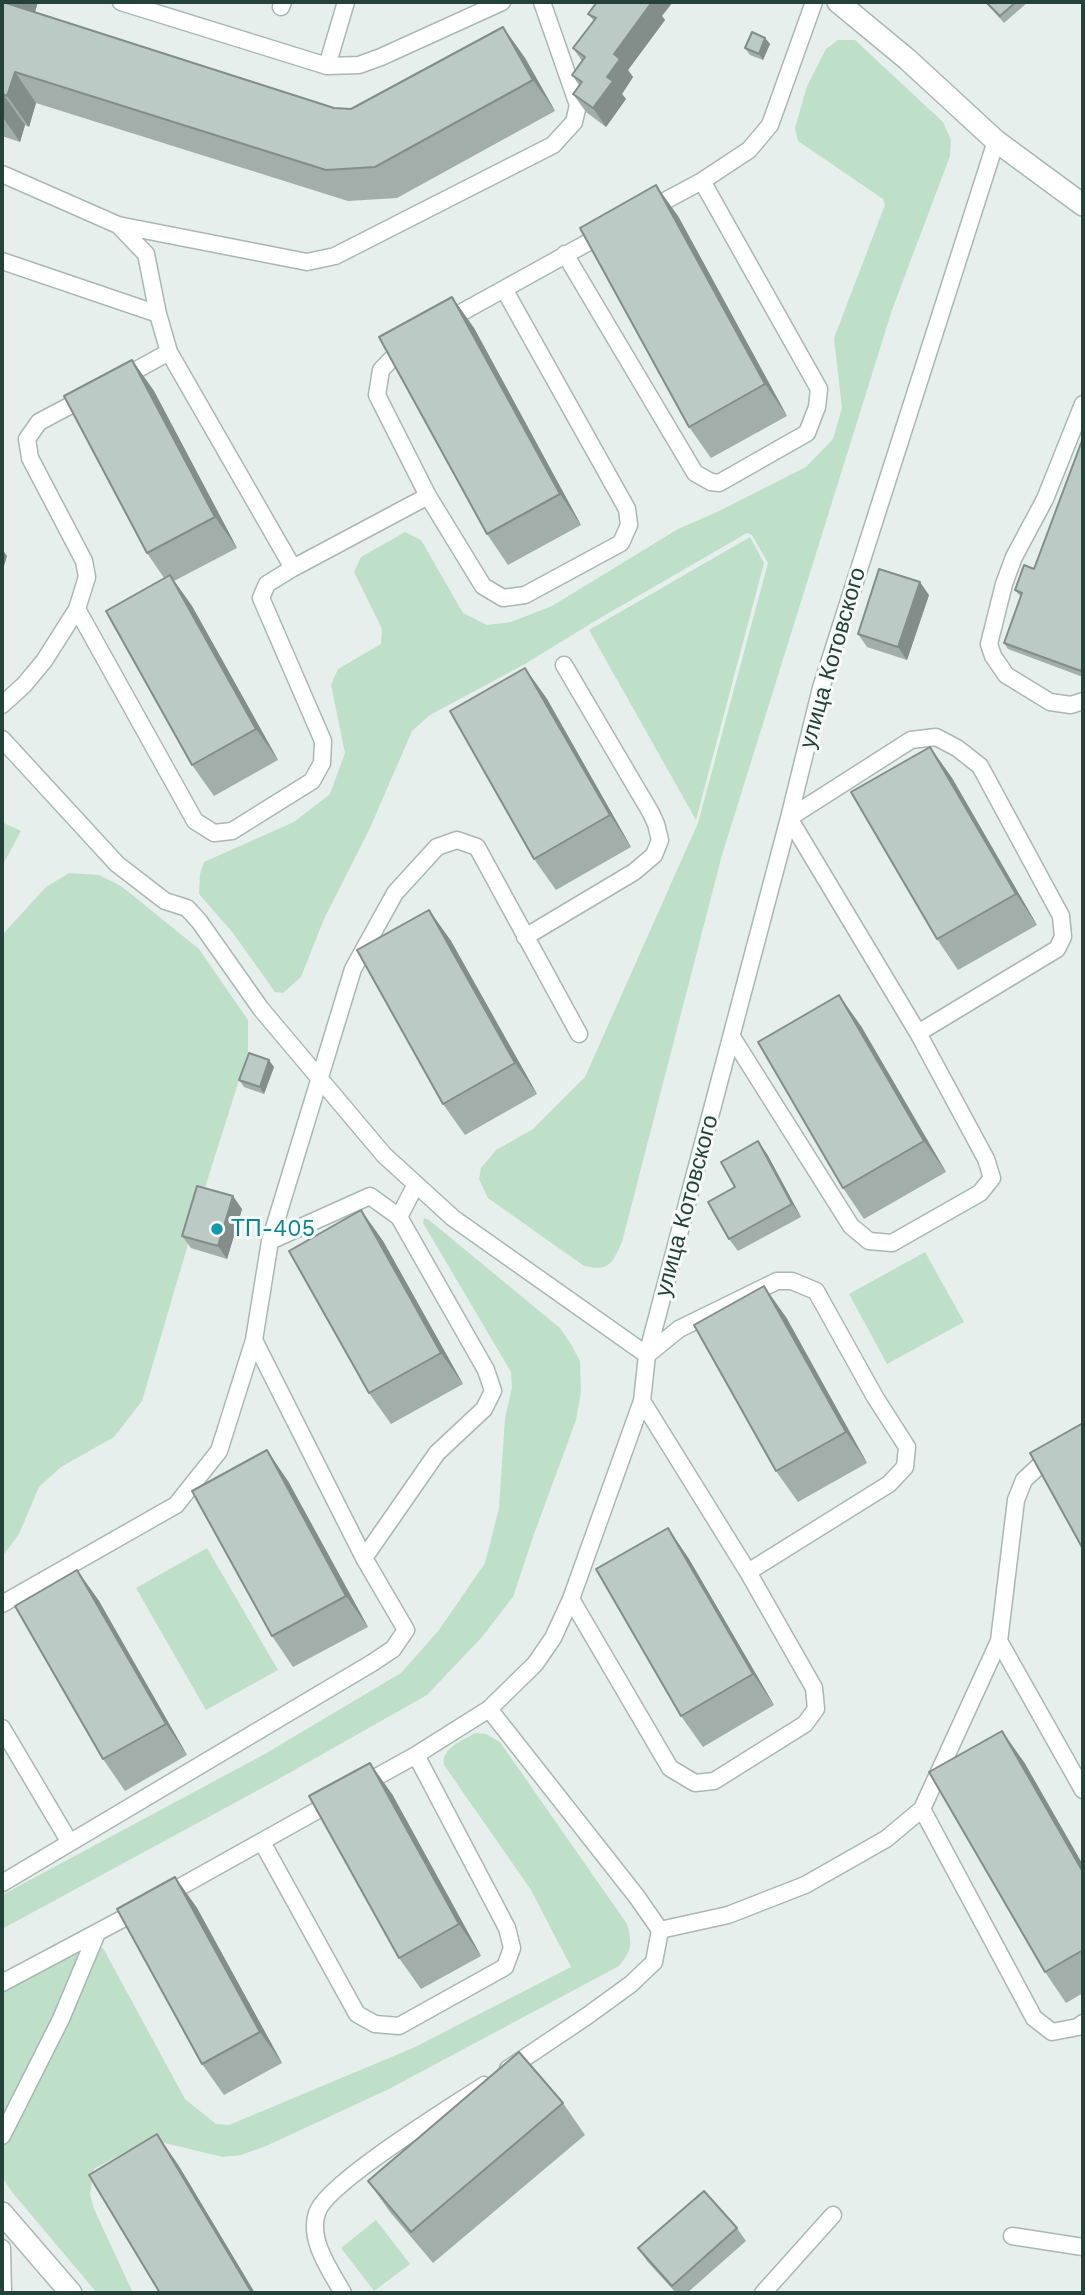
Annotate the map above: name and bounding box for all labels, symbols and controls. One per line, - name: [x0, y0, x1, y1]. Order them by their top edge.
- street label: улица Котовского: [794, 564, 872, 752]
- street label: улица Котовского: [649, 1112, 725, 1300]
- place label: ТП-405: [231, 1215, 315, 1243]
- marker: ТП-405: [209, 1221, 225, 1237]

